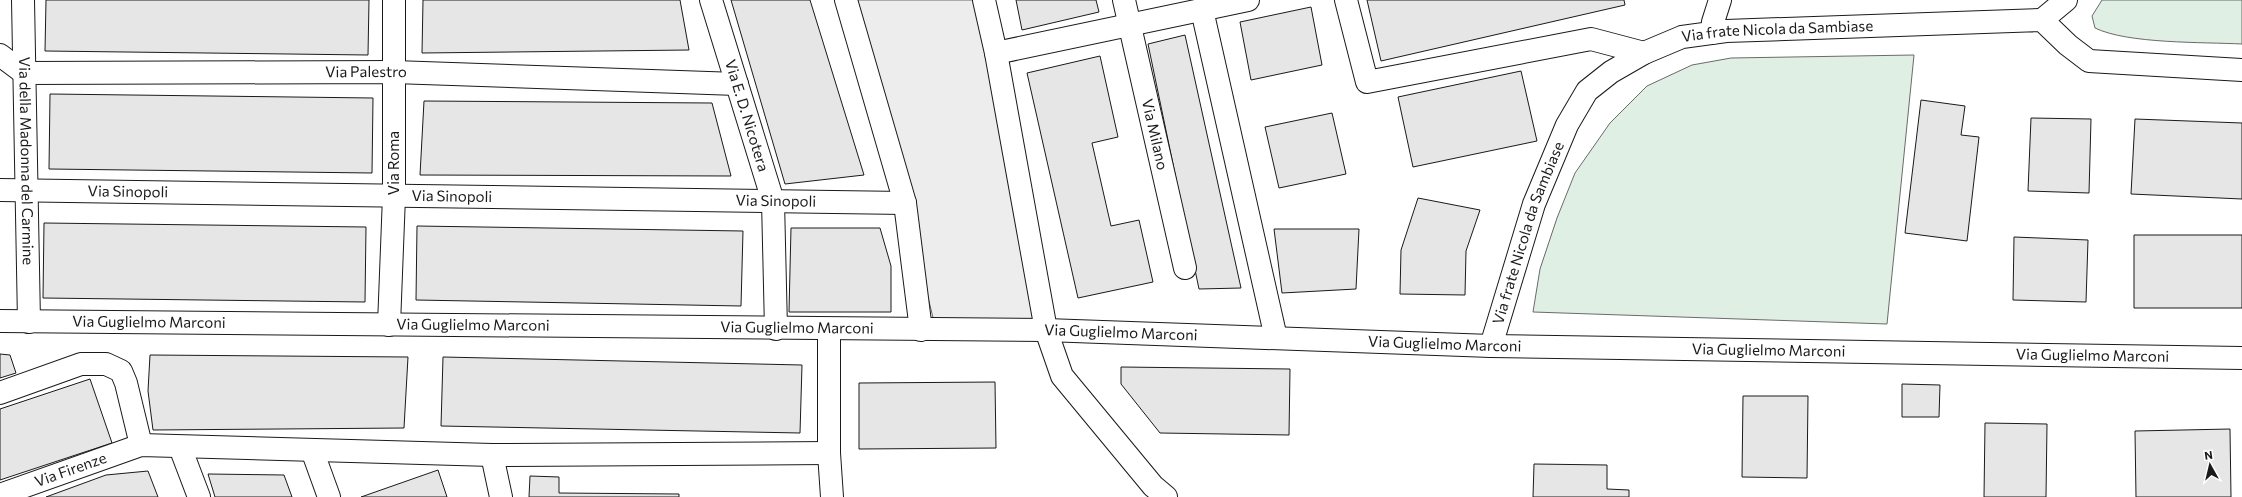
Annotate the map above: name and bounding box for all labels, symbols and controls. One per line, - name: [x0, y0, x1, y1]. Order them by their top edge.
- street label: Via frate Nicola da Sambiase: [1680, 16, 1874, 45]
- street label: Via della Madonna del Carmine: [16, 57, 38, 265]
- street label: Via E. D. Nicotera: [722, 57, 773, 174]
- street label: Via Palestro: [325, 62, 407, 80]
- street label: Via Milano: [1139, 97, 1172, 172]
- street label: Via Roma: [384, 131, 402, 195]
- street label: Via frate Nicola da Sambiase: [1488, 139, 1567, 326]
- street label: Via Sinopoli: [88, 181, 168, 200]
- street label: Via Sinopoli: [412, 186, 492, 205]
- street label: Via Sinopoli: [735, 191, 816, 210]
- street label: Via Guglielmo Marconi: [72, 312, 226, 331]
- street label: Via Guglielmo Marconi: [396, 314, 550, 334]
- street label: Via Guglielmo Marconi: [720, 317, 874, 337]
- street label: Via Guglielmo Marconi: [1044, 320, 1198, 343]
- street label: Via Guglielmo Marconi: [1368, 332, 1522, 354]
- street label: Via Guglielmo Marconi: [1692, 339, 1846, 360]
- street label: Via Guglielmo Marconi: [2016, 344, 2169, 365]
- north arrow: [2190, 445, 2230, 485]
- street label: Via Firenze: [32, 448, 109, 490]
- text: N: [2204, 448, 2214, 462]

